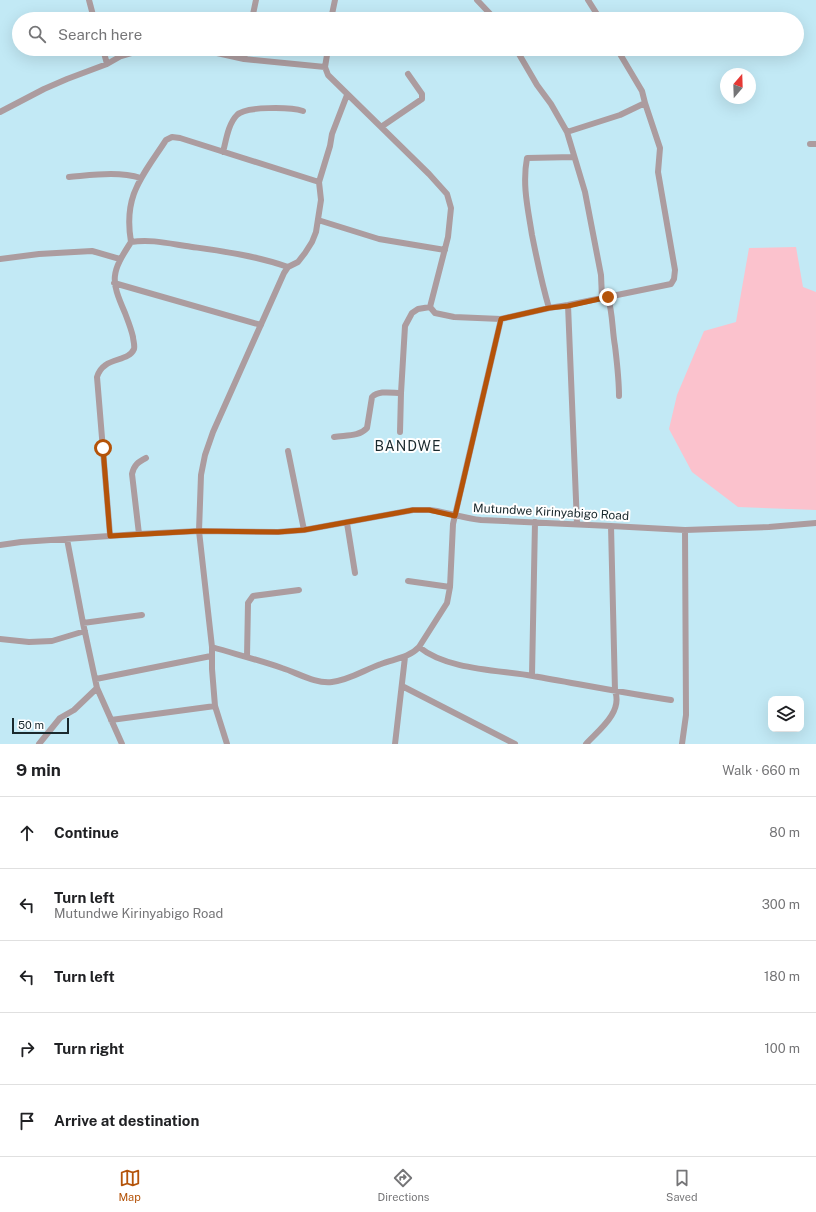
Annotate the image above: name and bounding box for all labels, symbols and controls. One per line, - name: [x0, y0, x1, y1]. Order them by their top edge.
- search box: [12, 12, 804, 56]
- icon: search: [26, 23, 48, 45]
- text: Search here: [58, 26, 142, 43]
- north arrow: [720, 68, 756, 104]
- route end: [599, 288, 617, 306]
- district label: BANDWE: [374, 438, 442, 454]
- route start: [94, 439, 112, 457]
- street label: Mutundwe Kirinyabigo Road: [473, 501, 629, 523]
- map controls: [768, 696, 804, 732]
- button: layers: [768, 696, 804, 732]
- scale bar: [12, 716, 69, 735]
- text: 50 m: [18, 719, 44, 731]
- text: 9 min: [16, 760, 61, 780]
- text: Walk · 660 m: [722, 763, 800, 778]
- icon: ahead: [16, 822, 38, 844]
- text: Continue: [54, 824, 119, 841]
- text: 80 m: [769, 825, 800, 840]
- text: Turn left: [54, 889, 115, 906]
- icon: left: [16, 894, 38, 916]
- text: 300 m: [762, 897, 800, 912]
- text: Mutundwe Kirinyabigo Road: [54, 906, 223, 921]
- icon: left: [16, 966, 38, 988]
- text: Turn left: [54, 968, 115, 985]
- text: 180 m: [764, 969, 800, 984]
- icon: right: [16, 1038, 38, 1060]
- text: Turn right: [54, 1040, 124, 1057]
- text: 100 m: [764, 1041, 800, 1056]
- icon: arrive: [16, 1110, 38, 1132]
- text: Arrive at destination: [54, 1112, 199, 1129]
- tab: Map: [118, 1167, 141, 1203]
- tab: Directions: [378, 1167, 429, 1203]
- tab: Saved: [666, 1167, 698, 1203]

